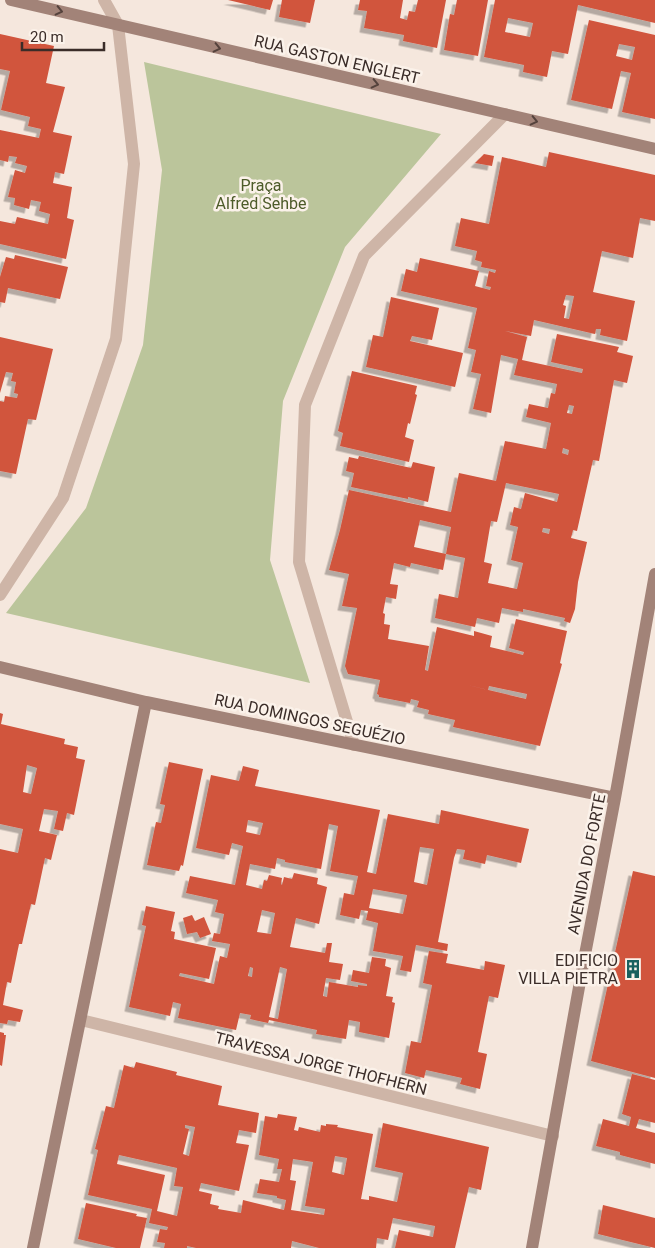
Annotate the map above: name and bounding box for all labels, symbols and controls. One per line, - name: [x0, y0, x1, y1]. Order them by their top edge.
- one-way arrow: [54, 5, 63, 16]
- scale bar: [22, 20, 105, 52]
- text: 20 m: [30, 28, 64, 46]
- street label: RUA GASTON ENGLERT: [252, 31, 422, 88]
- one-way arrow: [212, 42, 221, 53]
- one-way arrow: [371, 78, 380, 89]
- one-way arrow: [529, 115, 538, 126]
- park label: Praça Alfred Sehbe: [216, 176, 306, 213]
- street label: RUA DOMINGOS SEGUÉZIO: [213, 690, 407, 749]
- street label: AVENIDA DO FORTE: [564, 792, 609, 936]
- place label: EDIFICIO VILLA PIETRA: [518, 951, 619, 988]
- building icon: EDIFICIO VILLA PIETRA: [622, 958, 644, 980]
- street label: TRAVESSA JORGE THOFHERN: [213, 1028, 429, 1099]

